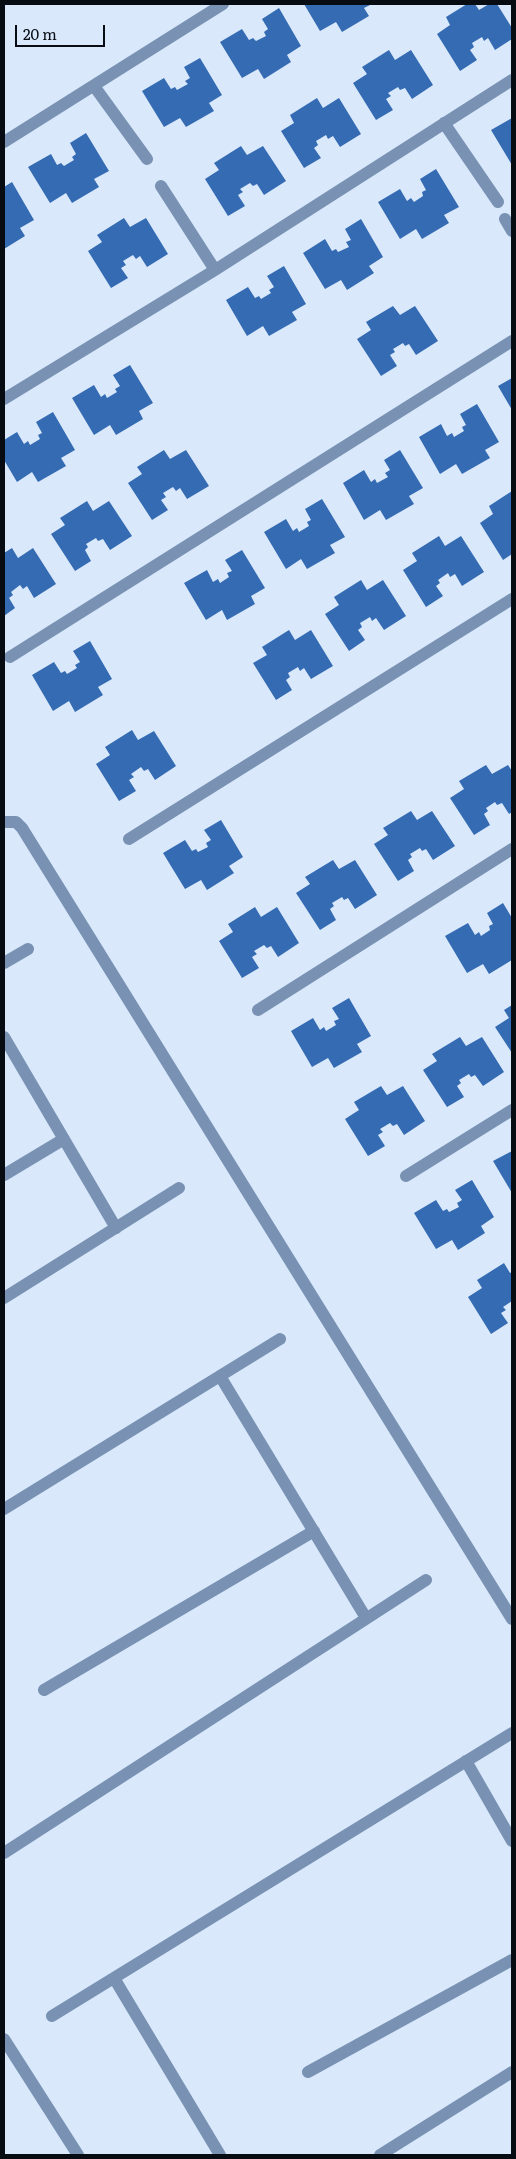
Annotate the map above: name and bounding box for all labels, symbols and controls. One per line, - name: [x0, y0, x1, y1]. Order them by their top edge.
- scale bar: [18, 15, 108, 47]
- text: 20 m: [23, 22, 57, 45]

